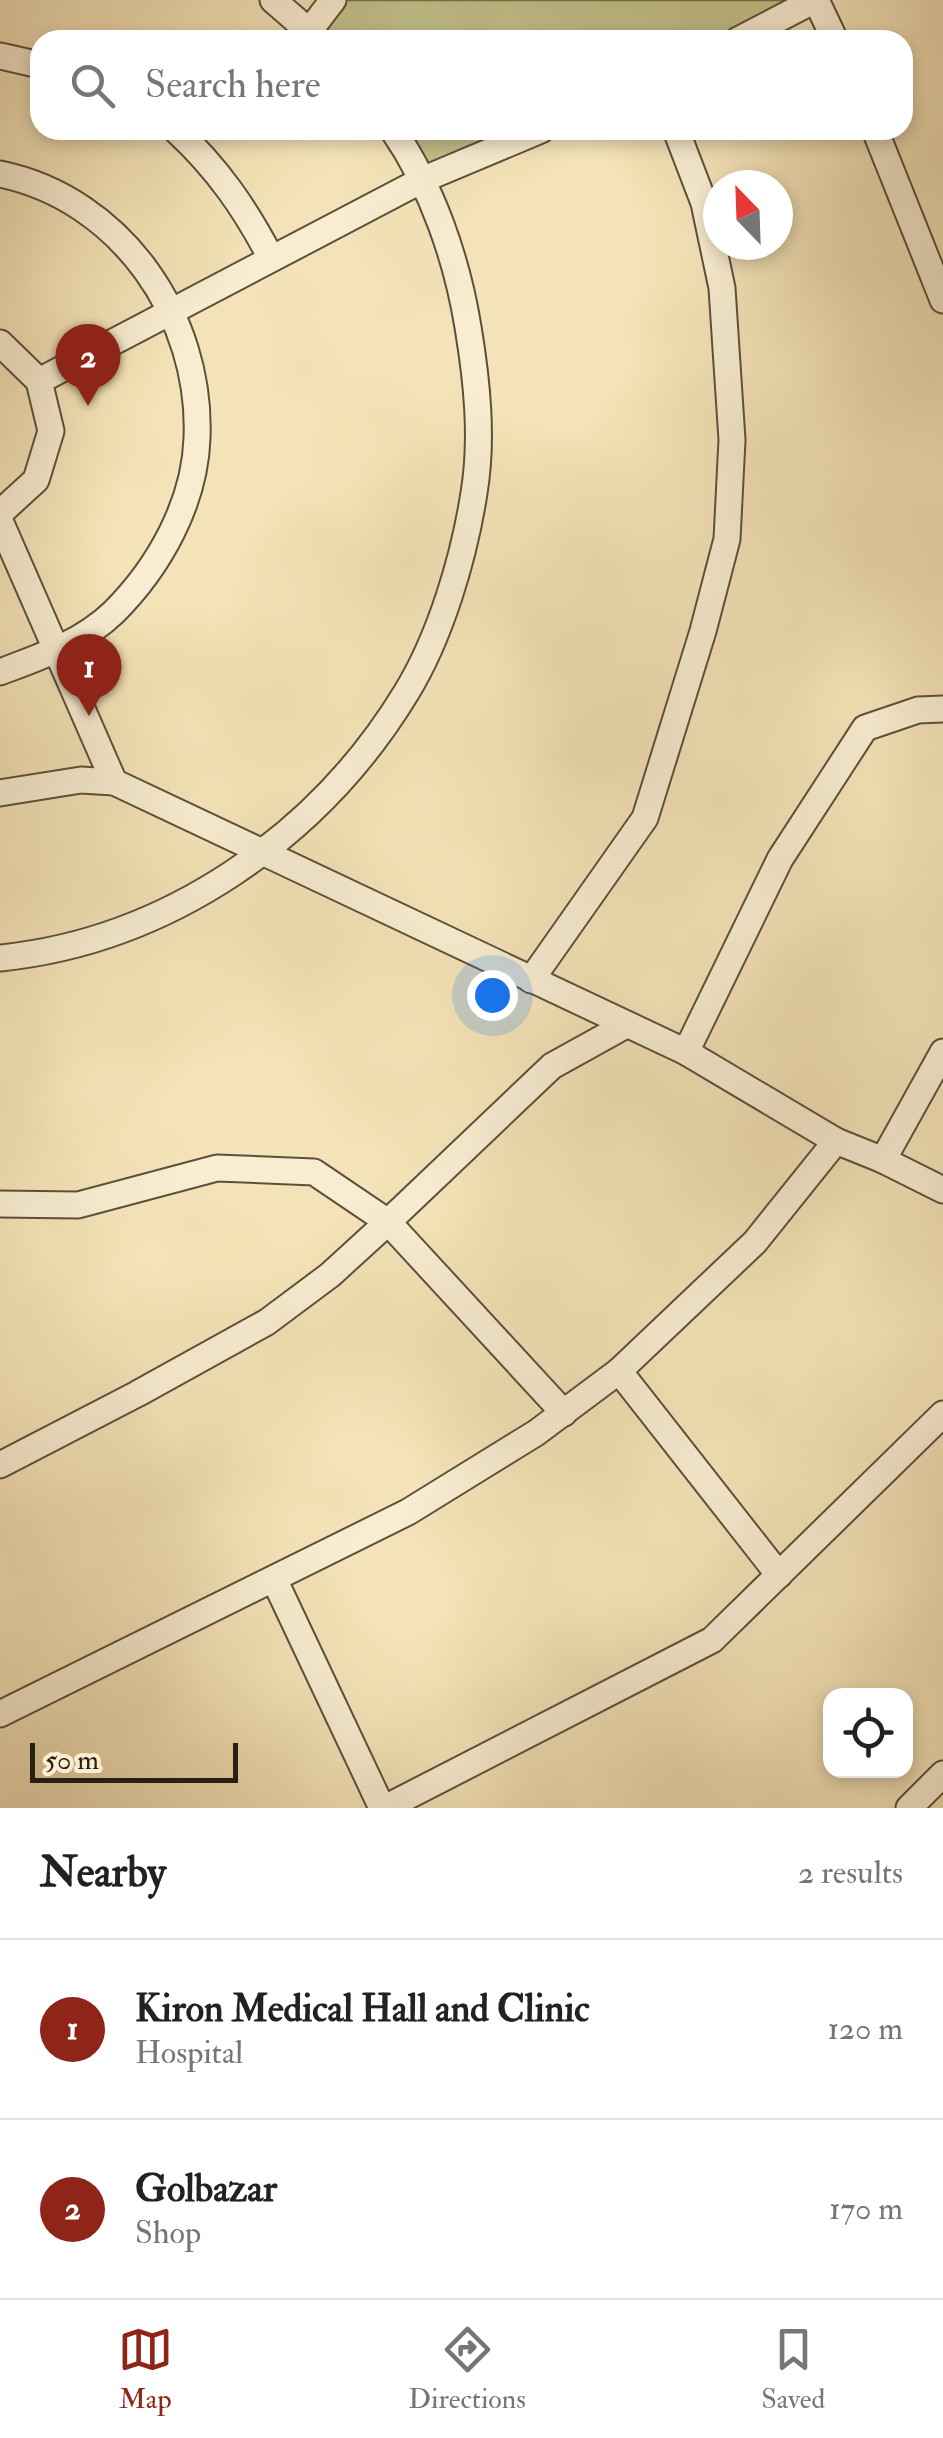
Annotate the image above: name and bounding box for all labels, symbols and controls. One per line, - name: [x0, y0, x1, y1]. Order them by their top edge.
- search box: [30, 30, 913, 140]
- icon: search: [65, 58, 120, 113]
- text: Search here: [145, 61, 321, 109]
- north arrow: [703, 170, 793, 260]
- pin: 2: [56, 324, 120, 406]
- pin: 1: [56, 634, 122, 716]
- your location: [467, 970, 518, 1021]
- map controls: [823, 1688, 913, 1778]
- button: locate: [823, 1688, 913, 1778]
- scale bar: [30, 1738, 238, 1782]
- text: 50 m: [45, 1743, 99, 1778]
- text: Nearby: [40, 1847, 166, 1899]
- text: 2 results: [798, 1853, 903, 1893]
- text: Kiron Medical Hall and Clinic: [135, 1985, 589, 2033]
- text: 1: [67, 2009, 78, 2049]
- text: 120 m: [827, 2009, 903, 2049]
- text: Hospital: [135, 2033, 243, 2073]
- text: Golbazar: [135, 2165, 277, 2213]
- text: 2: [64, 2189, 81, 2229]
- text: 170 m: [829, 2189, 903, 2229]
- text: Shop: [135, 2213, 201, 2253]
- tab: Map: [118, 2322, 173, 2417]
- tab: Directions: [408, 2322, 526, 2417]
- tab: Saved: [761, 2322, 825, 2417]

